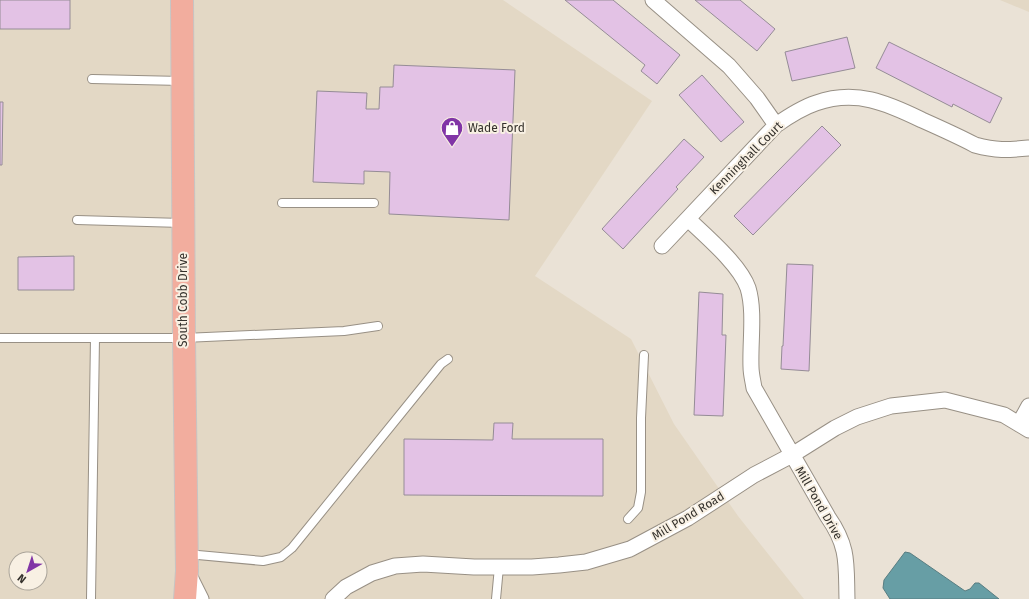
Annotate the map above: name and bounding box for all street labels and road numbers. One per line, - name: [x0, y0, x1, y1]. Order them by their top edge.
- street label: Kenninghall Court: [707, 118, 786, 197]
- street label: South Cobb Drive: [176, 253, 190, 347]
- street label: Mill Pond Drive: [792, 464, 846, 542]
- street label: Mill Pond Road: [649, 489, 727, 543]

